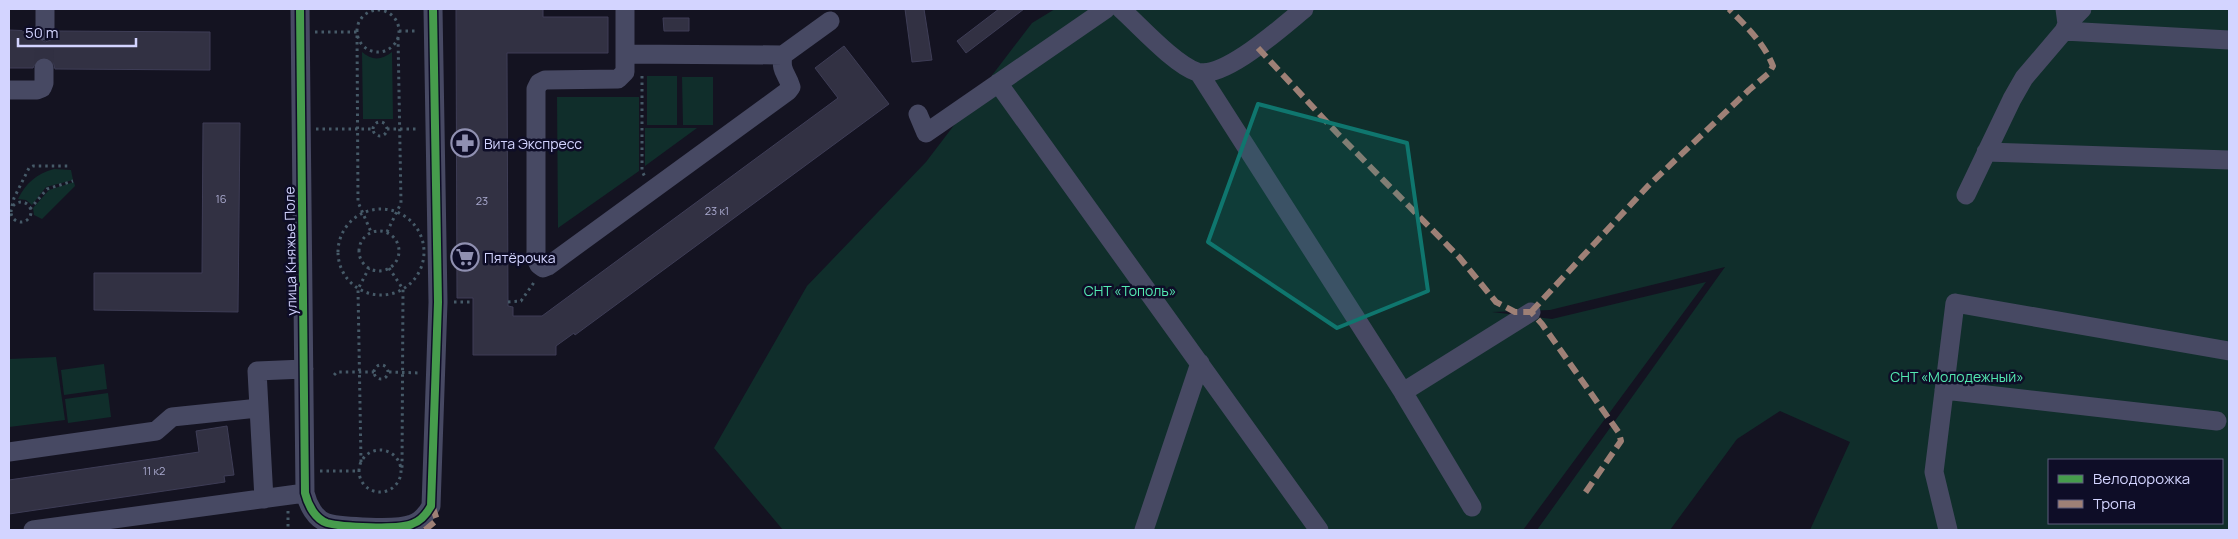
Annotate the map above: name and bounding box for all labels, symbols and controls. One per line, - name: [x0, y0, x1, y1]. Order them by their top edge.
- scale bar: [18, 15, 135, 47]
- text: 50 m: [25, 22, 59, 43]
- pharmacy icon: Вита Экспресс: [450, 128, 480, 158]
- place label: Вита Экспресс: [484, 134, 582, 153]
- street label: улица Княжье Поле: [279, 186, 301, 316]
- house number: 16: [215, 191, 227, 206]
- house number: 23: [476, 193, 488, 208]
- house number: 23 к1: [705, 203, 729, 218]
- supermarket icon: Пятёрочка: [450, 242, 480, 272]
- place label: Пятёрочка: [484, 248, 556, 267]
- park label: СНТ «Тополь»: [1084, 281, 1176, 300]
- park label: СНТ «Молодежный»: [1890, 367, 2024, 386]
- legend: [2048, 459, 2223, 524]
- house number: 11 к2: [143, 463, 165, 478]
- text: Велодорожка: [2093, 468, 2190, 489]
- text: Тропа: [2093, 493, 2136, 514]

